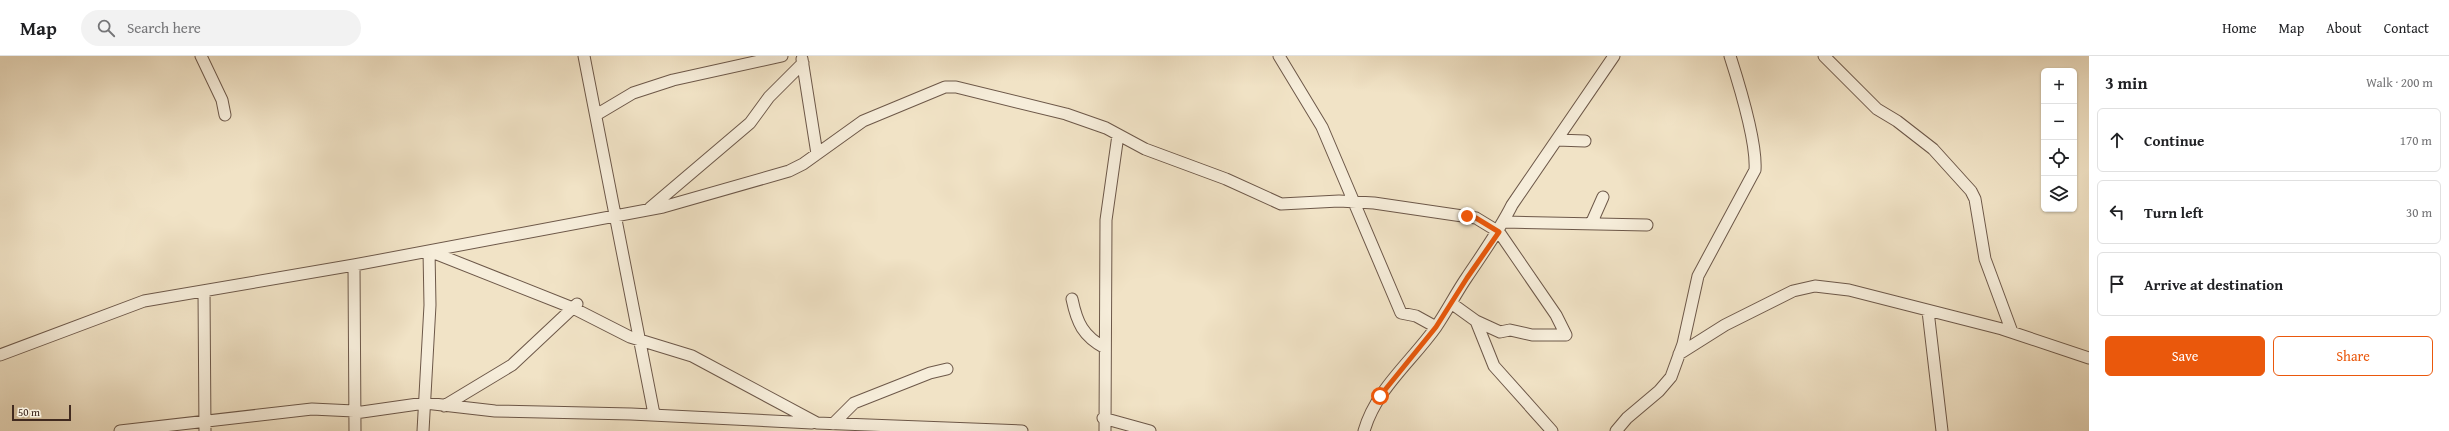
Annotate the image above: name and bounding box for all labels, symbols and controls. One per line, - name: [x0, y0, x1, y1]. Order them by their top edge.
- search box: [81, 10, 361, 46]
- text: Map: [20, 14, 57, 42]
- icon: search: [95, 17, 117, 39]
- text: Search here: [127, 17, 201, 38]
- text: Home: [2222, 18, 2257, 38]
- text: Map: [2279, 18, 2304, 38]
- text: About: [2326, 18, 2362, 38]
- text: Contact: [2384, 18, 2429, 38]
- map controls: [2041, 68, 2077, 212]
- button: +: [2041, 68, 2077, 104]
- text: 3 min: [2105, 70, 2147, 95]
- text: Walk · 200 m: [2366, 73, 2433, 92]
- button: −: [2041, 104, 2077, 140]
- icon: ahead: [2106, 129, 2128, 151]
- text: Continue: [2144, 130, 2205, 151]
- text: 170 m: [2400, 131, 2432, 150]
- button: locate: [2041, 140, 2077, 176]
- button: layers: [2041, 176, 2077, 212]
- icon: left: [2106, 201, 2128, 223]
- text: Turn left: [2144, 202, 2203, 223]
- text: 30 m: [2406, 203, 2432, 222]
- route end: [1458, 207, 1476, 225]
- icon: arrive: [2106, 273, 2128, 295]
- text: Arrive at destination: [2144, 274, 2283, 295]
- button: Save: [2105, 336, 2265, 376]
- button: Share: [2273, 336, 2433, 376]
- route start: [1371, 387, 1389, 405]
- scale bar: [12, 403, 71, 422]
- text: 50 m: [18, 404, 40, 420]

